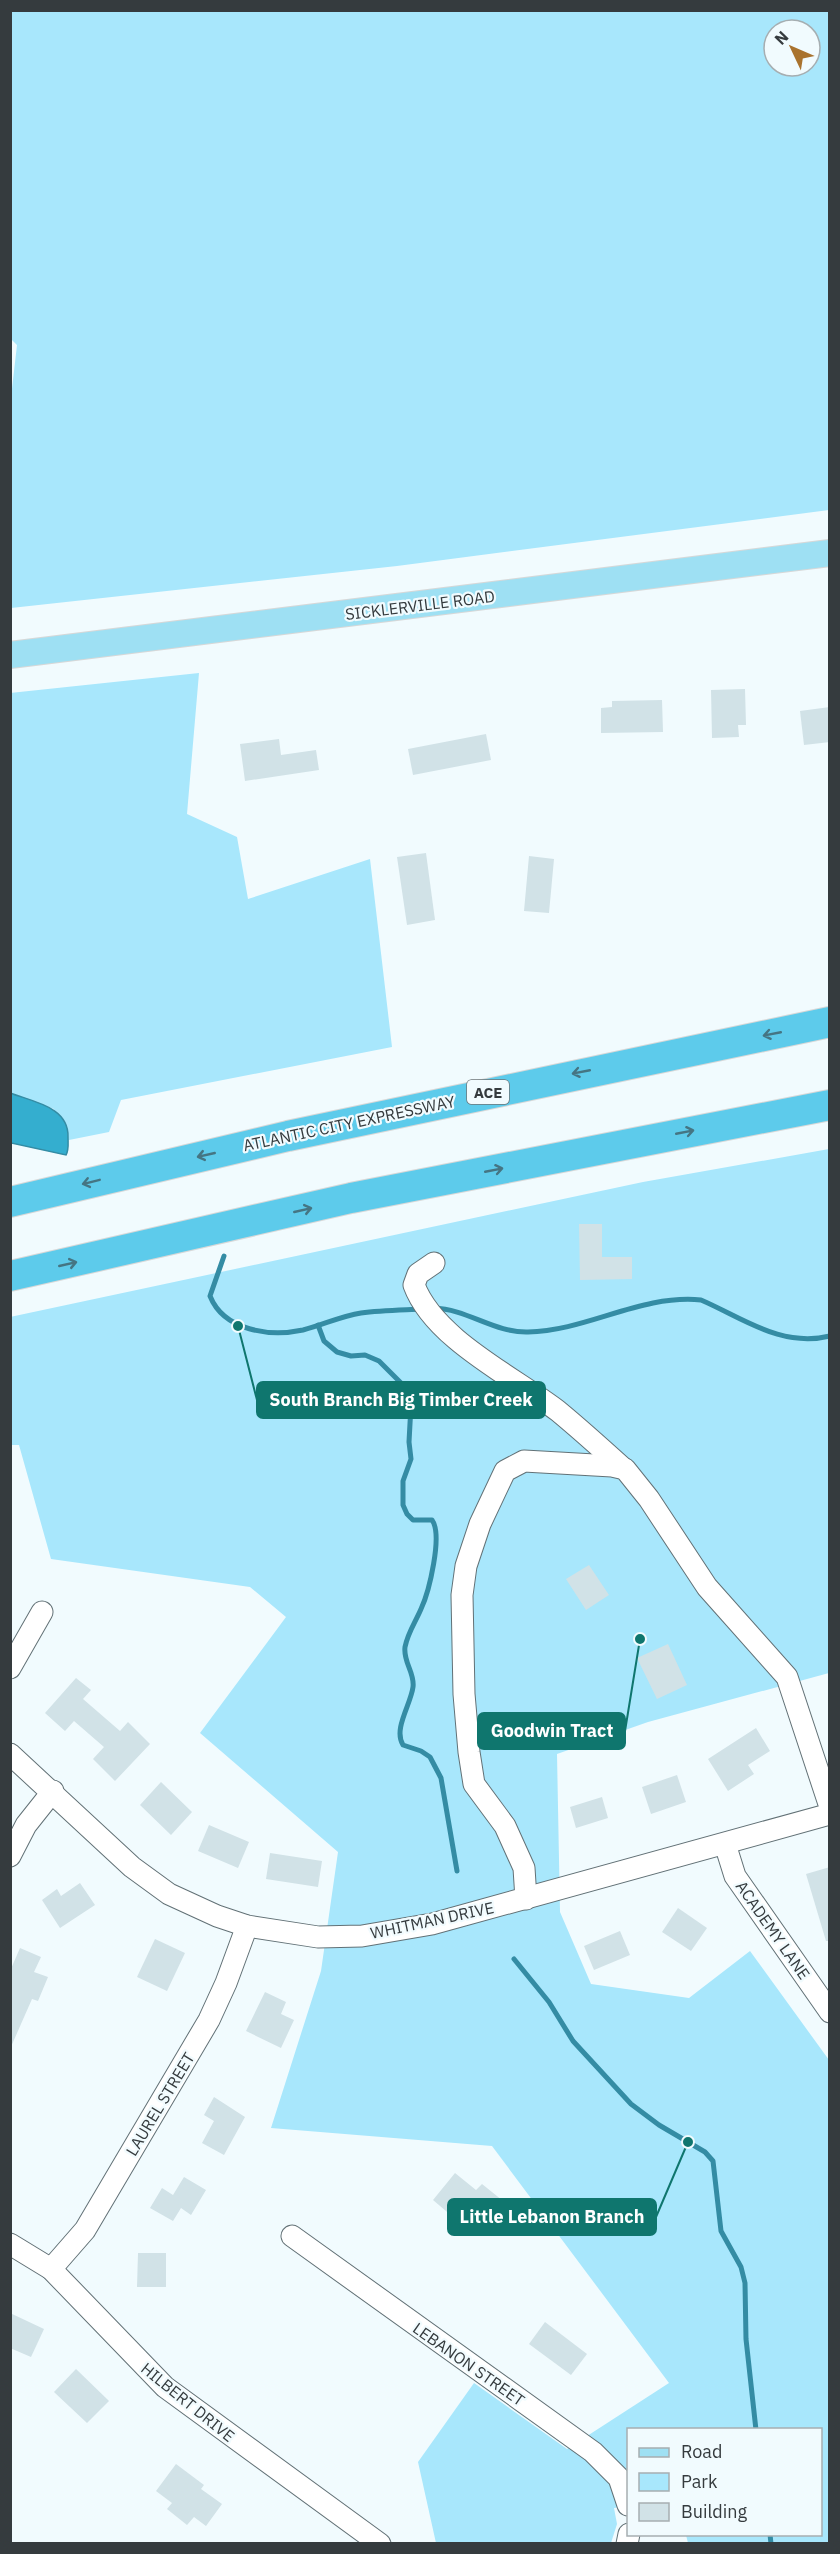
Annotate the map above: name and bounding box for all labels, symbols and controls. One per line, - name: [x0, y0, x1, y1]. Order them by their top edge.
- north arrow: [762, 18, 822, 78]
- text: N: [770, 26, 792, 49]
- street label: SICKLERVILLE ROAD: [344, 586, 496, 624]
- one-way arrow: [763, 1029, 782, 1040]
- one-way arrow: [572, 1067, 591, 1078]
- road number: ACE: [467, 1080, 509, 1104]
- street label: ATLANTIC CITY EXPRESSWAY: [241, 1091, 457, 1155]
- one-way arrow: [675, 1126, 694, 1137]
- one-way arrow: [197, 1150, 216, 1161]
- one-way arrow: [483, 1164, 503, 1175]
- one-way arrow: [82, 1177, 101, 1189]
- one-way arrow: [293, 1203, 312, 1215]
- one-way arrow: [58, 1257, 77, 1269]
- callout: South Branch Big Timber Creek: [257, 1382, 545, 1418]
- text: South Branch Big Timber Creek: [269, 1388, 533, 1411]
- callout: Goodwin Tract: [478, 1713, 625, 1749]
- text: Goodwin Tract: [491, 1719, 613, 1742]
- street label: ACADEMY LANE: [732, 1877, 814, 1983]
- street label: WHITMAN DRIVE: [368, 1897, 496, 1943]
- street label: LAUREL STREET: [121, 2049, 199, 2159]
- callout: Little Lebanon Branch: [448, 2199, 656, 2235]
- text: Little Lebanon Branch: [460, 2205, 644, 2228]
- street label: LEBANON STREET: [409, 2318, 529, 2410]
- street label: HILBERT DRIVE: [137, 2358, 239, 2446]
- legend: [627, 2428, 822, 2536]
- text: Road: [681, 2440, 722, 2463]
- text: Park: [681, 2470, 718, 2493]
- text: Building: [681, 2500, 748, 2523]

